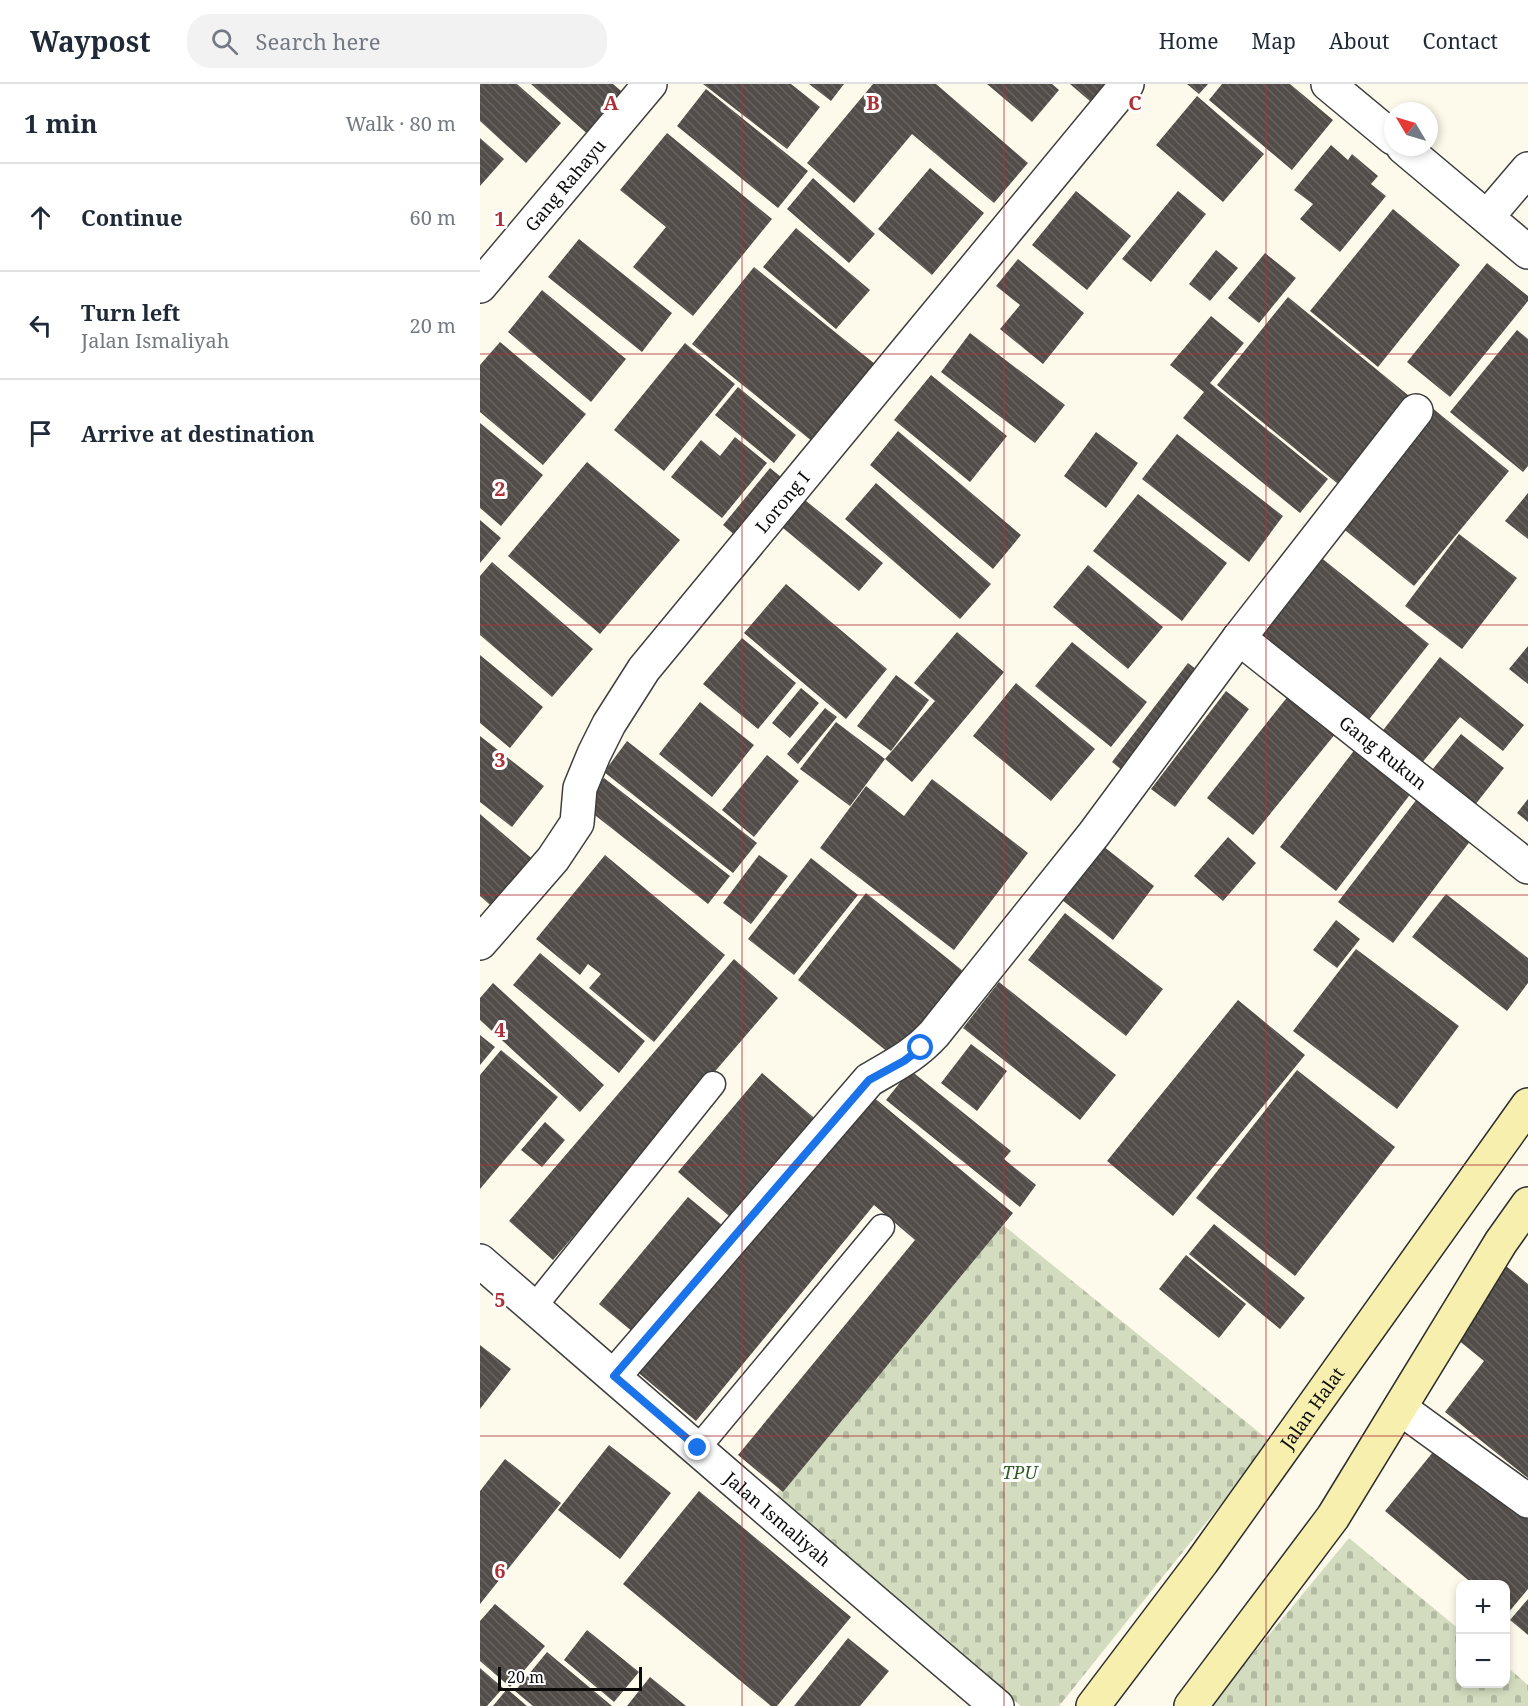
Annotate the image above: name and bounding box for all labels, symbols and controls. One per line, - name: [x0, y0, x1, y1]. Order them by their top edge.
- search box: [187, 14, 607, 68]
- text: Waypost: [30, 22, 151, 60]
- icon: search: [208, 25, 241, 58]
- text: Search here: [256, 26, 380, 56]
- text: Home: [1159, 27, 1219, 55]
- text: Map: [1252, 27, 1296, 55]
- text: About: [1329, 27, 1390, 55]
- text: Contact: [1423, 27, 1498, 55]
- text: A: [603, 89, 619, 116]
- text: B: [866, 89, 880, 116]
- text: C: [1128, 89, 1142, 116]
- north arrow: [1384, 102, 1438, 156]
- text: 1 min: [24, 105, 98, 141]
- text: Walk · 80 m: [345, 110, 456, 137]
- street label: Gang Rahayu: [519, 133, 611, 236]
- icon: ahead: [24, 201, 57, 234]
- text: Continue: [81, 202, 183, 232]
- text: 60 m: [410, 204, 456, 231]
- text: 1: [494, 205, 506, 232]
- text: Turn left: [81, 297, 180, 327]
- icon: left: [24, 309, 57, 342]
- text: 20 m: [410, 312, 456, 339]
- text: Jalan Ismaliyah: [81, 327, 229, 354]
- icon: arrive: [24, 417, 57, 450]
- text: Arrive at destination: [81, 418, 315, 448]
- street label: Lorong I: [750, 466, 815, 538]
- text: 2: [494, 475, 506, 502]
- street label: Gang Rukun: [1334, 710, 1432, 795]
- text: 3: [494, 746, 506, 773]
- text: 4: [494, 1016, 506, 1043]
- route start: [907, 1034, 933, 1060]
- text: 5: [494, 1286, 506, 1313]
- street label: Jalan Halat: [1274, 1362, 1349, 1454]
- route end: [684, 1434, 710, 1460]
- park label: TPU: [1002, 1460, 1040, 1484]
- street label: Jalan Ismaliyah: [719, 1465, 836, 1572]
- text: 6: [494, 1557, 506, 1584]
- map controls: [1456, 1580, 1510, 1688]
- button: +: [1456, 1580, 1510, 1634]
- button: −: [1456, 1634, 1510, 1688]
- scale bar: [498, 1664, 642, 1692]
- text: 20 m: [507, 1666, 544, 1688]

